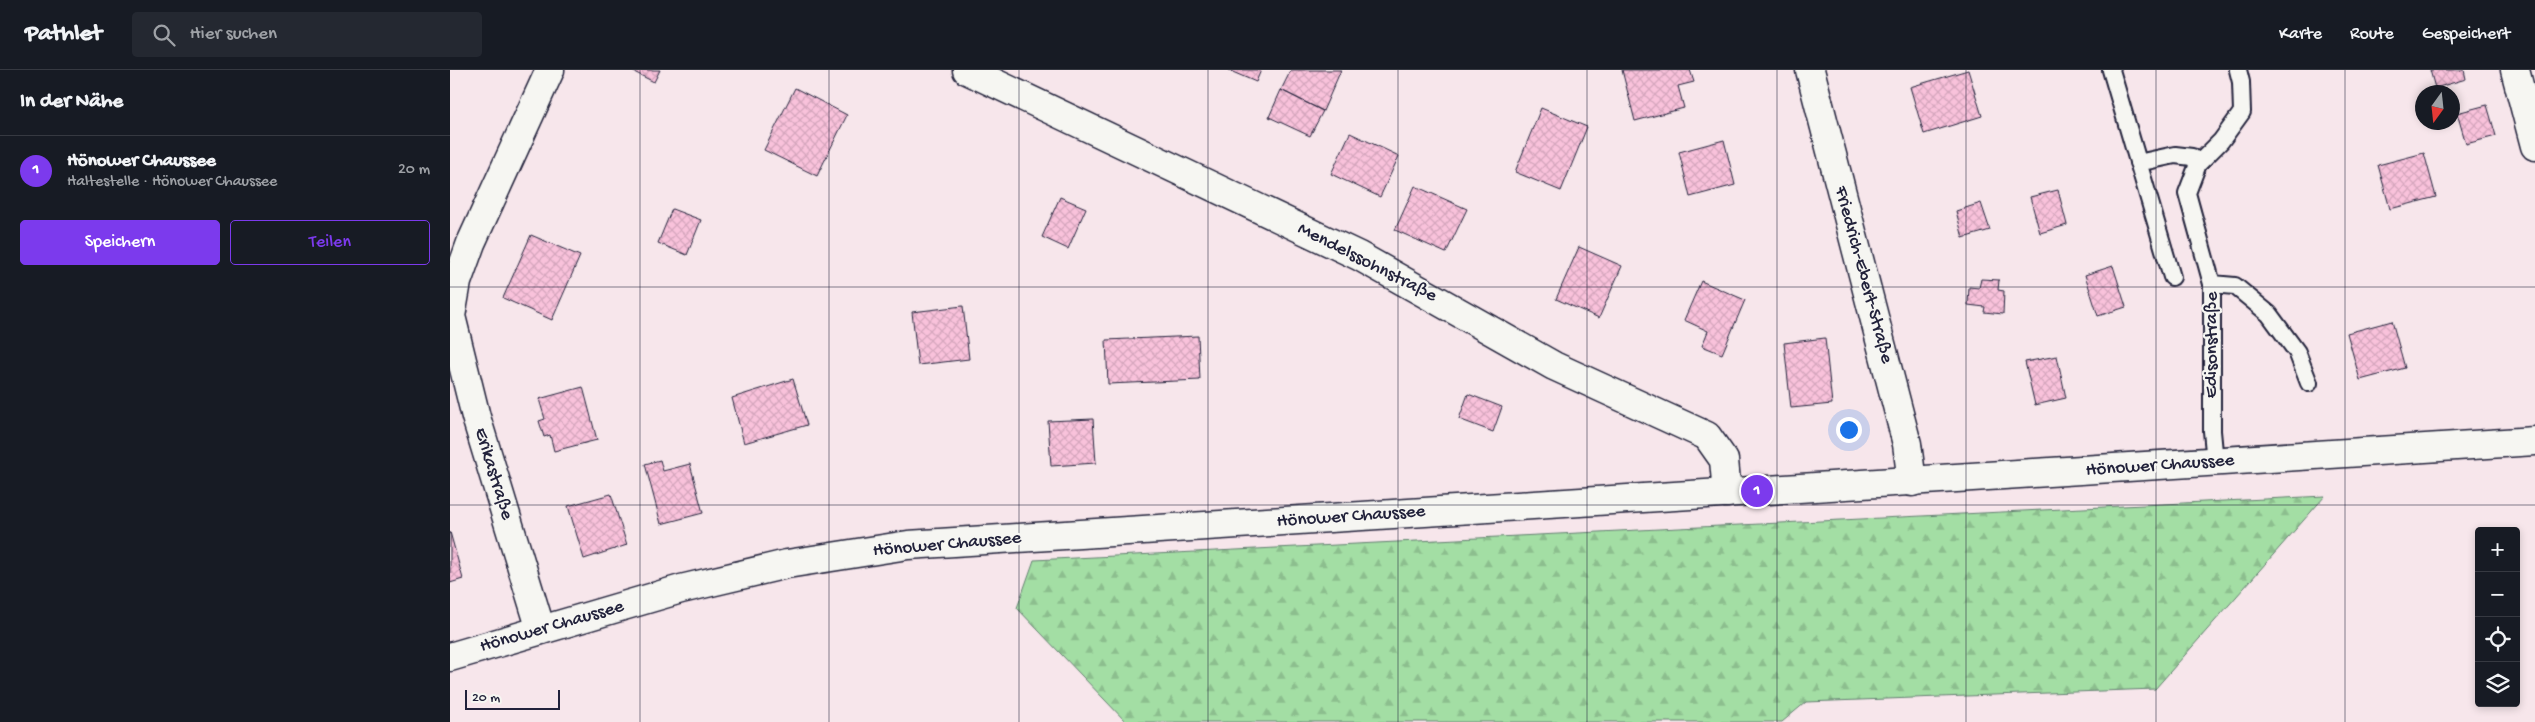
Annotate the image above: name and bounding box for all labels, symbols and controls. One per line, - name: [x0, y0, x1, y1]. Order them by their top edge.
- search box: [132, 12, 482, 57]
- text: Pathlet: [25, 20, 102, 49]
- icon: search: [150, 21, 178, 49]
- text: Hier suchen: [190, 23, 277, 46]
- text: Karte: [2279, 24, 2322, 45]
- text: Route: [2350, 24, 2394, 45]
- text: Gespeichert: [2422, 24, 2510, 45]
- north arrow: [2415, 85, 2460, 130]
- text: In der Nähe: [20, 90, 123, 115]
- text: Hönower Chaussee: [67, 150, 216, 173]
- text: 1: [33, 161, 39, 180]
- text: 20 m: [398, 161, 430, 180]
- text: Haltestelle · Hönower Chaussee: [67, 173, 277, 192]
- street label: Friedrich-Ebert-Straße: [1828, 183, 1898, 366]
- street label: Mendelssohnstraße: [1293, 218, 1441, 308]
- button: Speichern: [20, 220, 220, 265]
- button: Teilen: [230, 220, 430, 265]
- street label: Edisonstraße: [2201, 292, 2224, 398]
- your location: [1836, 417, 1862, 443]
- street label: Erikastraße: [468, 425, 518, 523]
- street label: Hönower Chaussee: [2085, 449, 2235, 483]
- pin: 1: [1741, 472, 1773, 510]
- street label: Hönower Chaussee: [1276, 500, 1426, 534]
- street label: Hönower Chaussee: [872, 527, 1022, 563]
- map controls: [2475, 527, 2520, 707]
- button: +: [2475, 527, 2520, 572]
- button: −: [2475, 572, 2520, 617]
- street label: Hönower Chaussee: [477, 595, 627, 659]
- button: locate: [2475, 617, 2520, 662]
- button: layers: [2475, 662, 2520, 707]
- scale bar: [465, 687, 560, 710]
- text: 20 m: [472, 690, 500, 707]

